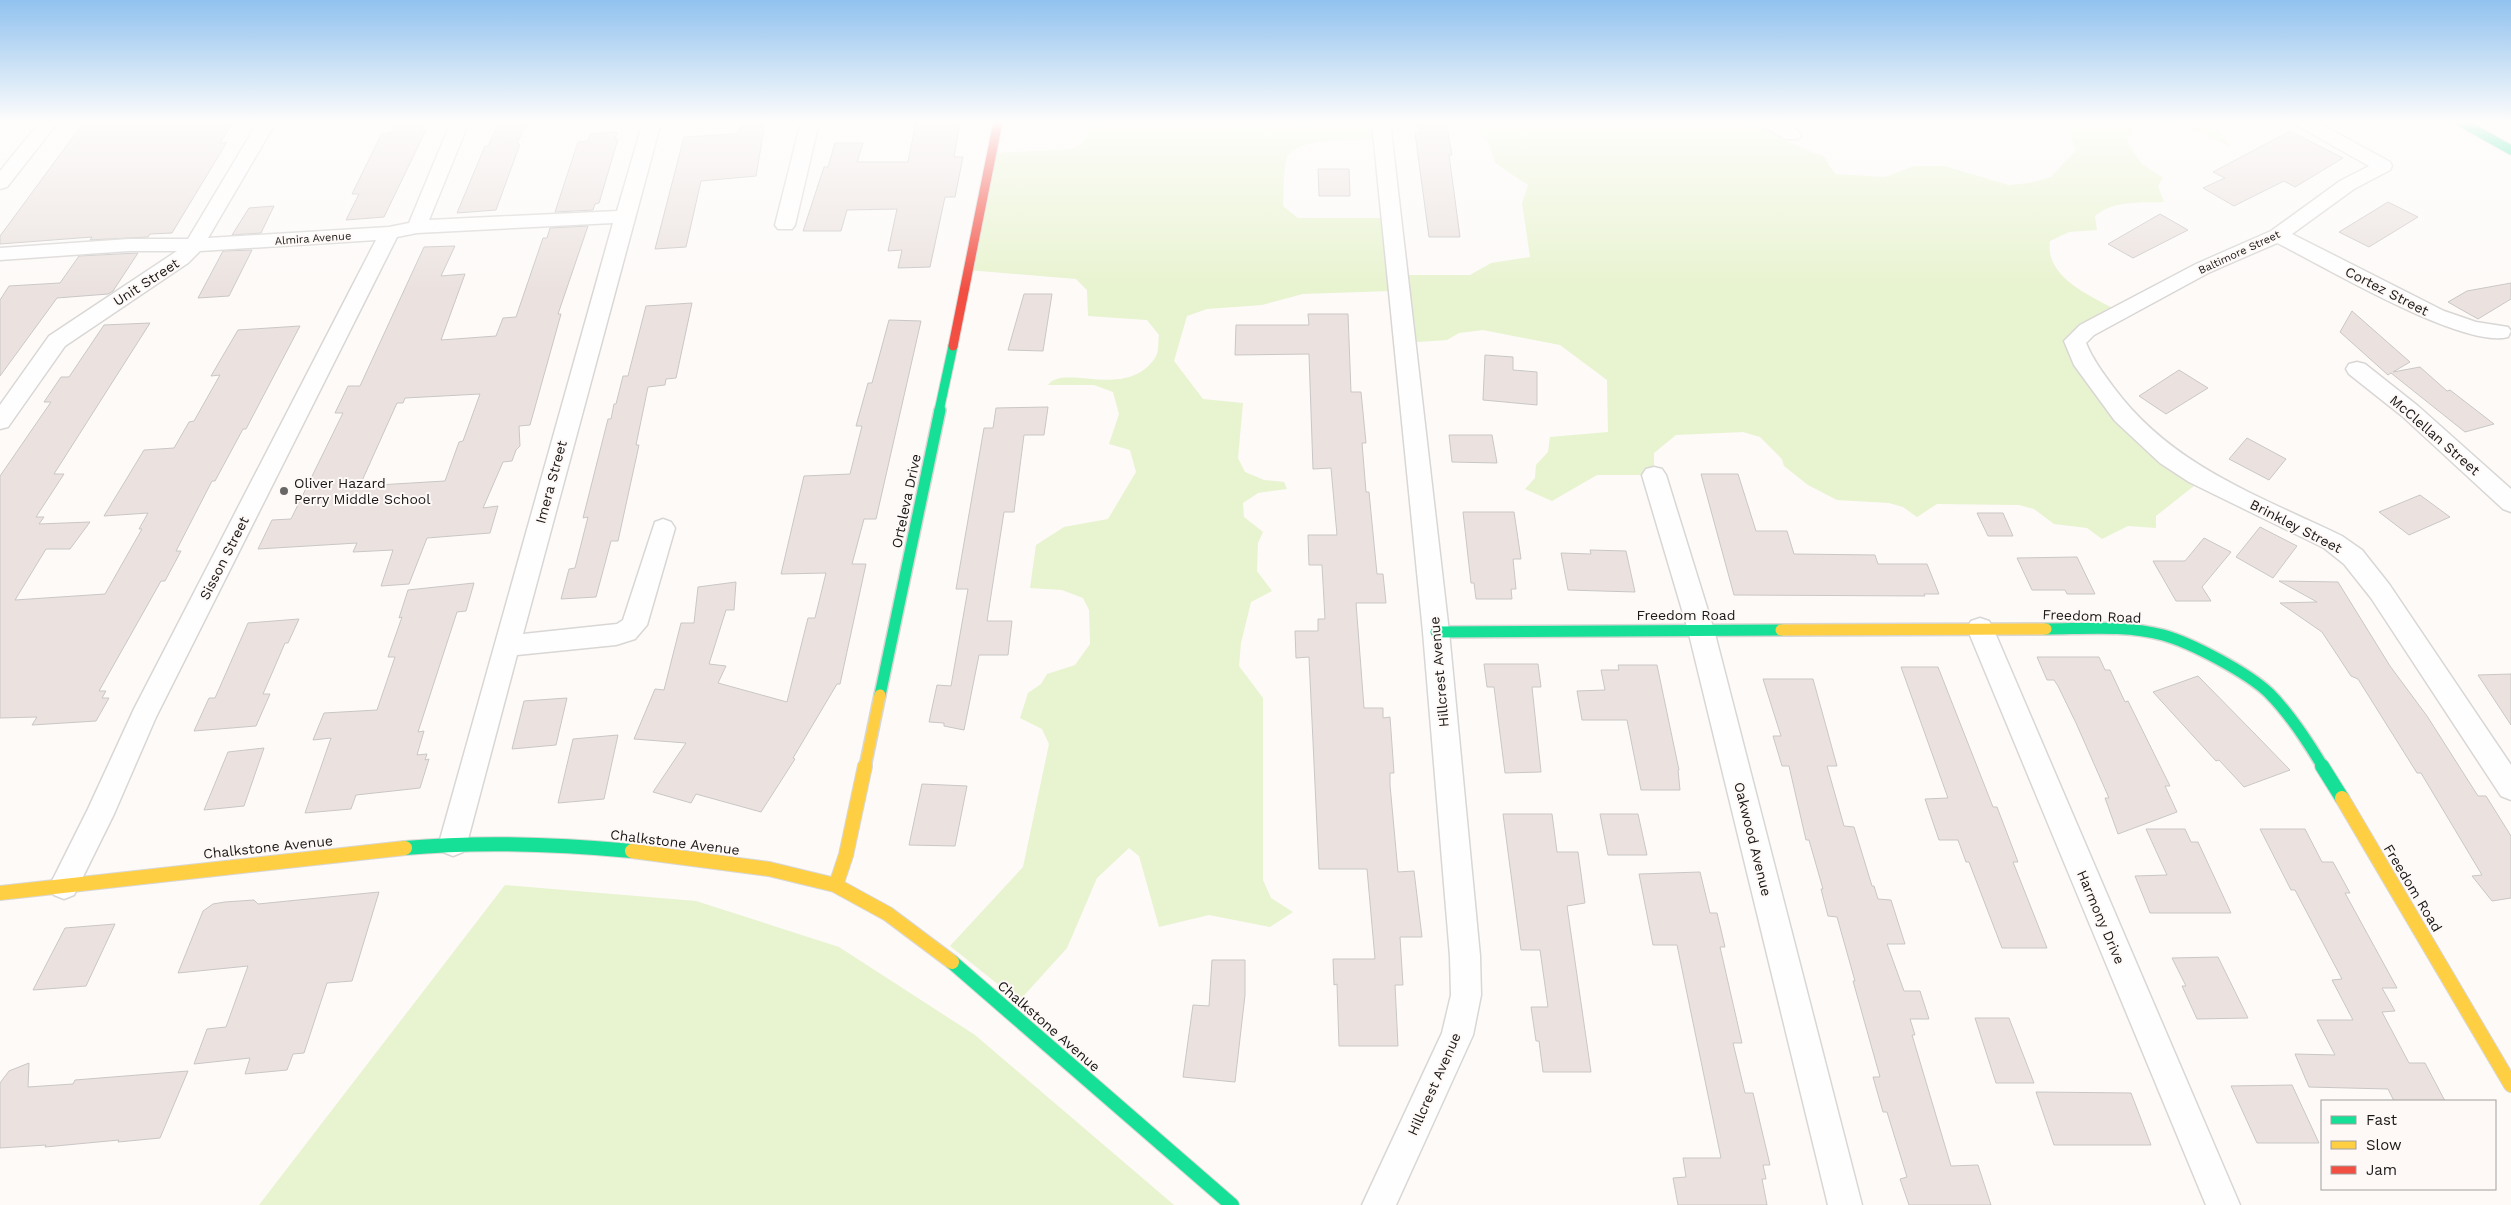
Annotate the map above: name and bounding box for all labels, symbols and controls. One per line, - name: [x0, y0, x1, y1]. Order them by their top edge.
- street label: Baltimore Street: [2196, 228, 2282, 277]
- street label: Almira Avenue: [274, 229, 352, 248]
- street label: Unit Street: [110, 255, 182, 309]
- street label: Cortez Street: [2343, 263, 2432, 319]
- street label: McClellan Street: [2387, 392, 2483, 478]
- street label: Imera Street: [532, 438, 570, 525]
- street label: Orteleva Drive: [888, 452, 924, 550]
- place label: Oliver Hazard Perry Middle School: [294, 475, 431, 507]
- marker: Oliver Hazard Perry Middle School: [278, 485, 290, 497]
- street label: Brinkley Street: [2247, 496, 2345, 556]
- street label: Sisson Street: [196, 514, 252, 602]
- street label: Freedom Road: [2042, 606, 2142, 626]
- street label: Freedom Road: [1636, 607, 1736, 623]
- street label: Hillcrest Avenue: [1426, 616, 1452, 728]
- street label: Oakwood Avenue: [1731, 780, 1775, 898]
- street label: Chalkstone Avenue: [609, 826, 741, 858]
- street label: Chalkstone Avenue: [202, 832, 334, 862]
- street label: Freedom Road: [2381, 841, 2445, 935]
- street label: Harmony Drive: [2074, 868, 2128, 966]
- street label: Chalkstone Avenue: [995, 977, 1103, 1075]
- street label: Hillcrest Avenue: [1404, 1030, 1464, 1138]
- legend: [2321, 1100, 2496, 1190]
- text: Fast: [2366, 1111, 2398, 1129]
- text: Slow: [2366, 1136, 2402, 1154]
- text: Jam: [2366, 1161, 2397, 1179]

